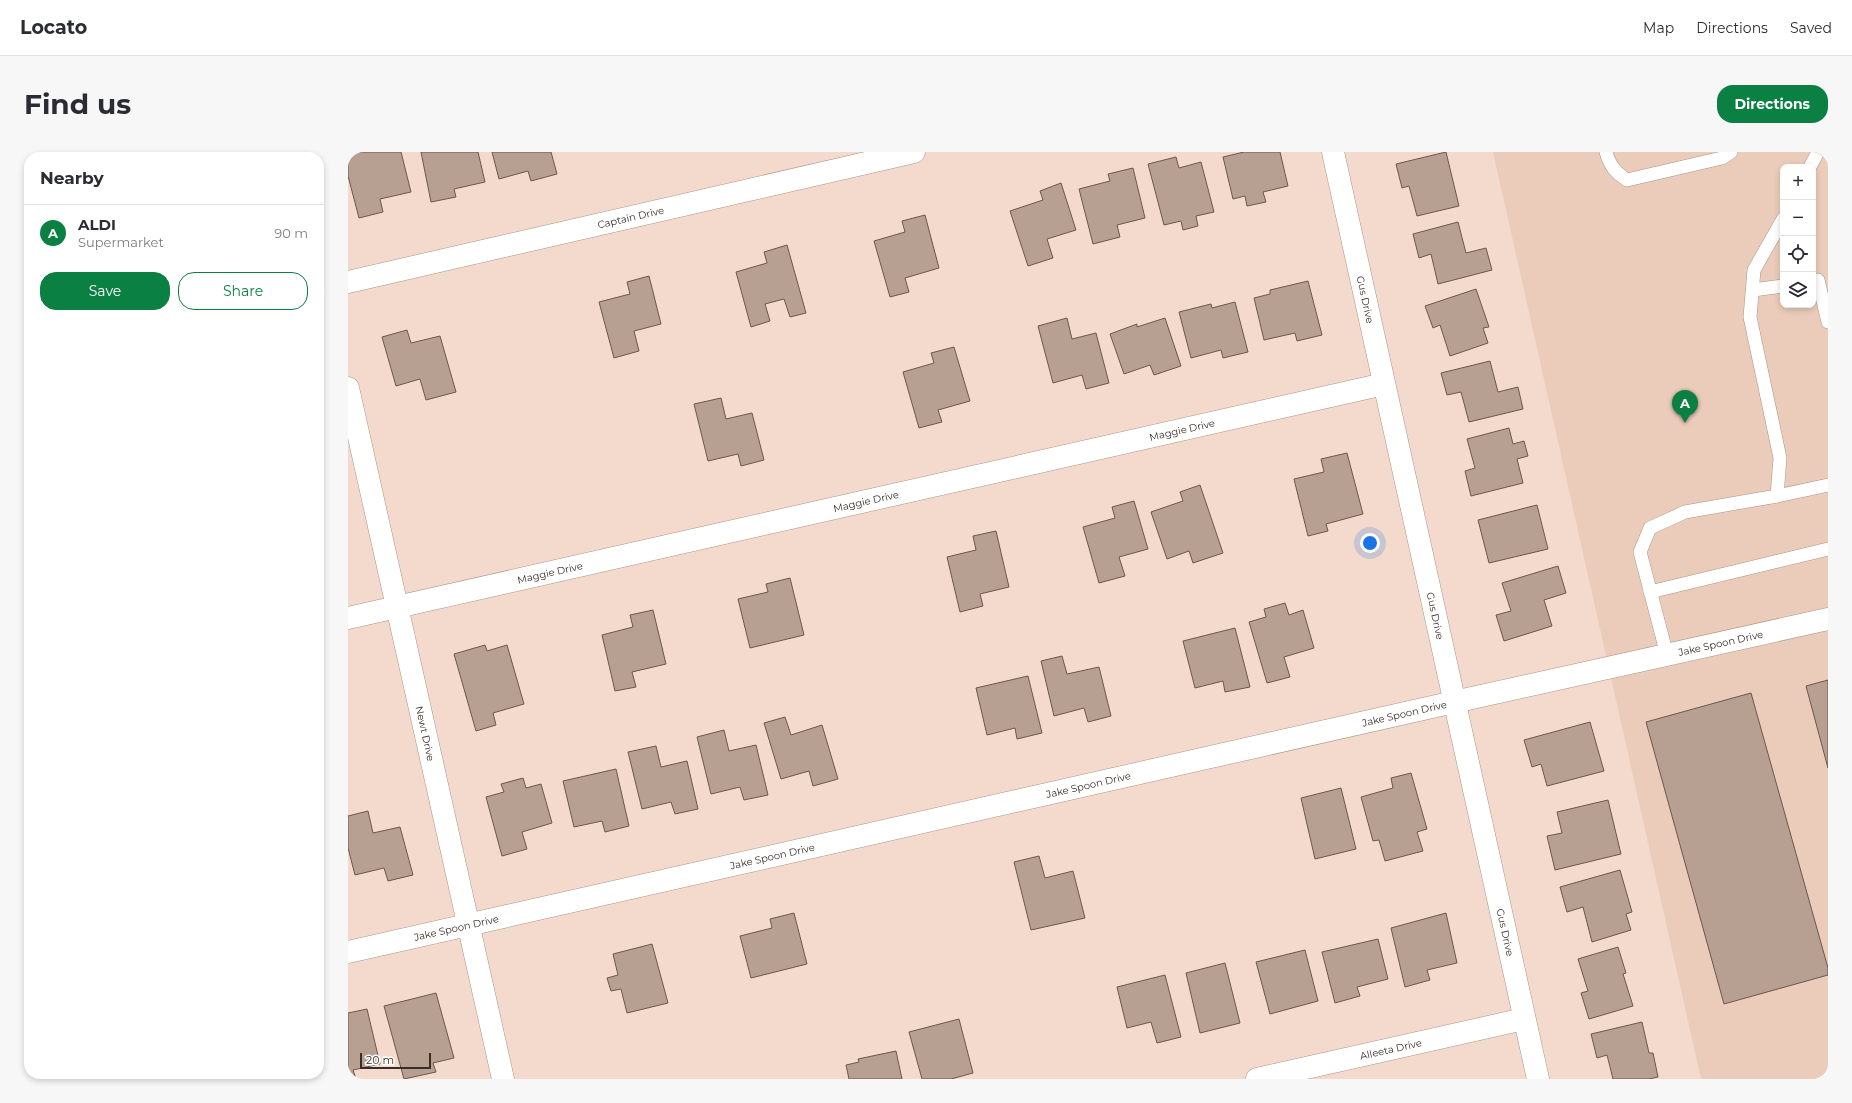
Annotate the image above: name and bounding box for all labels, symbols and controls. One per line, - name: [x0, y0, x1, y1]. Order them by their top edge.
- text: Locato: [20, 16, 87, 39]
- text: Map: [1643, 19, 1674, 37]
- text: Directions: [1696, 19, 1768, 37]
- text: Saved: [1790, 19, 1832, 37]
- button: Directions: [1717, 85, 1828, 123]
- text: Find us: [24, 87, 131, 121]
- map controls: [1780, 164, 1816, 308]
- button: +: [1780, 164, 1816, 200]
- text: Nearby: [40, 168, 104, 188]
- button: −: [1780, 200, 1816, 236]
- street label: Captain Drive: [596, 203, 665, 231]
- text: ALDI: [78, 215, 116, 234]
- text: A: [48, 225, 58, 241]
- text: 90 m: [274, 225, 308, 241]
- text: Supermarket: [78, 234, 164, 250]
- button: locate: [1780, 236, 1816, 272]
- button: Save: [40, 272, 170, 310]
- button: Share: [178, 272, 308, 310]
- button: layers: [1780, 272, 1816, 308]
- street label: Gus Drive: [1354, 274, 1377, 324]
- pin: A: [1672, 390, 1698, 423]
- street label: Maggie Drive: [1148, 416, 1216, 443]
- street label: Maggie Drive: [832, 487, 900, 515]
- your location: [1360, 533, 1380, 553]
- street label: Maggie Drive: [516, 559, 584, 586]
- street label: Gus Drive: [1424, 591, 1447, 641]
- street label: Jake Spoon Drive: [1676, 627, 1764, 659]
- street label: Jake Spoon Drive: [1360, 697, 1448, 729]
- street label: Newt Drive: [413, 705, 438, 762]
- street label: Jake Spoon Drive: [1044, 769, 1132, 801]
- street label: Jake Spoon Drive: [728, 840, 816, 872]
- street label: Gus Drive: [1494, 907, 1517, 957]
- street label: Jake Spoon Drive: [412, 912, 500, 944]
- street label: Alleeta Drive: [1358, 1036, 1423, 1062]
- scale bar: [360, 1051, 431, 1070]
- text: 20 m: [366, 1053, 394, 1067]

